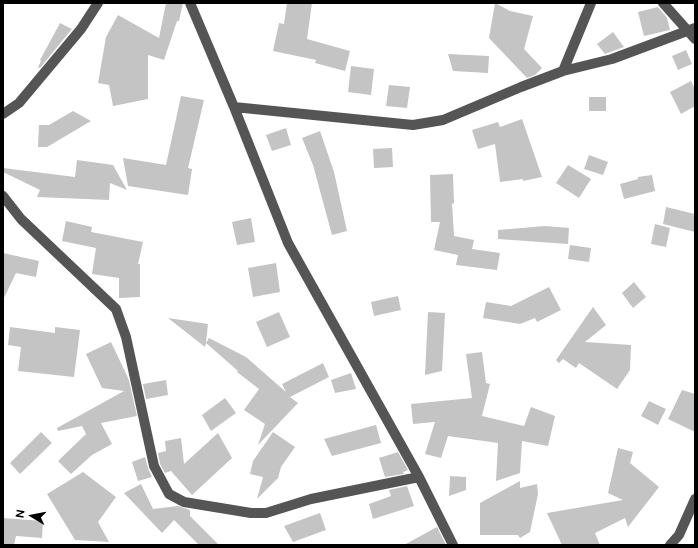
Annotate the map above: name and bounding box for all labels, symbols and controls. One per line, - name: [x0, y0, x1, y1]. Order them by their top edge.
- north arrow: [12, 496, 52, 536]
- text: N: [14, 509, 27, 519]

